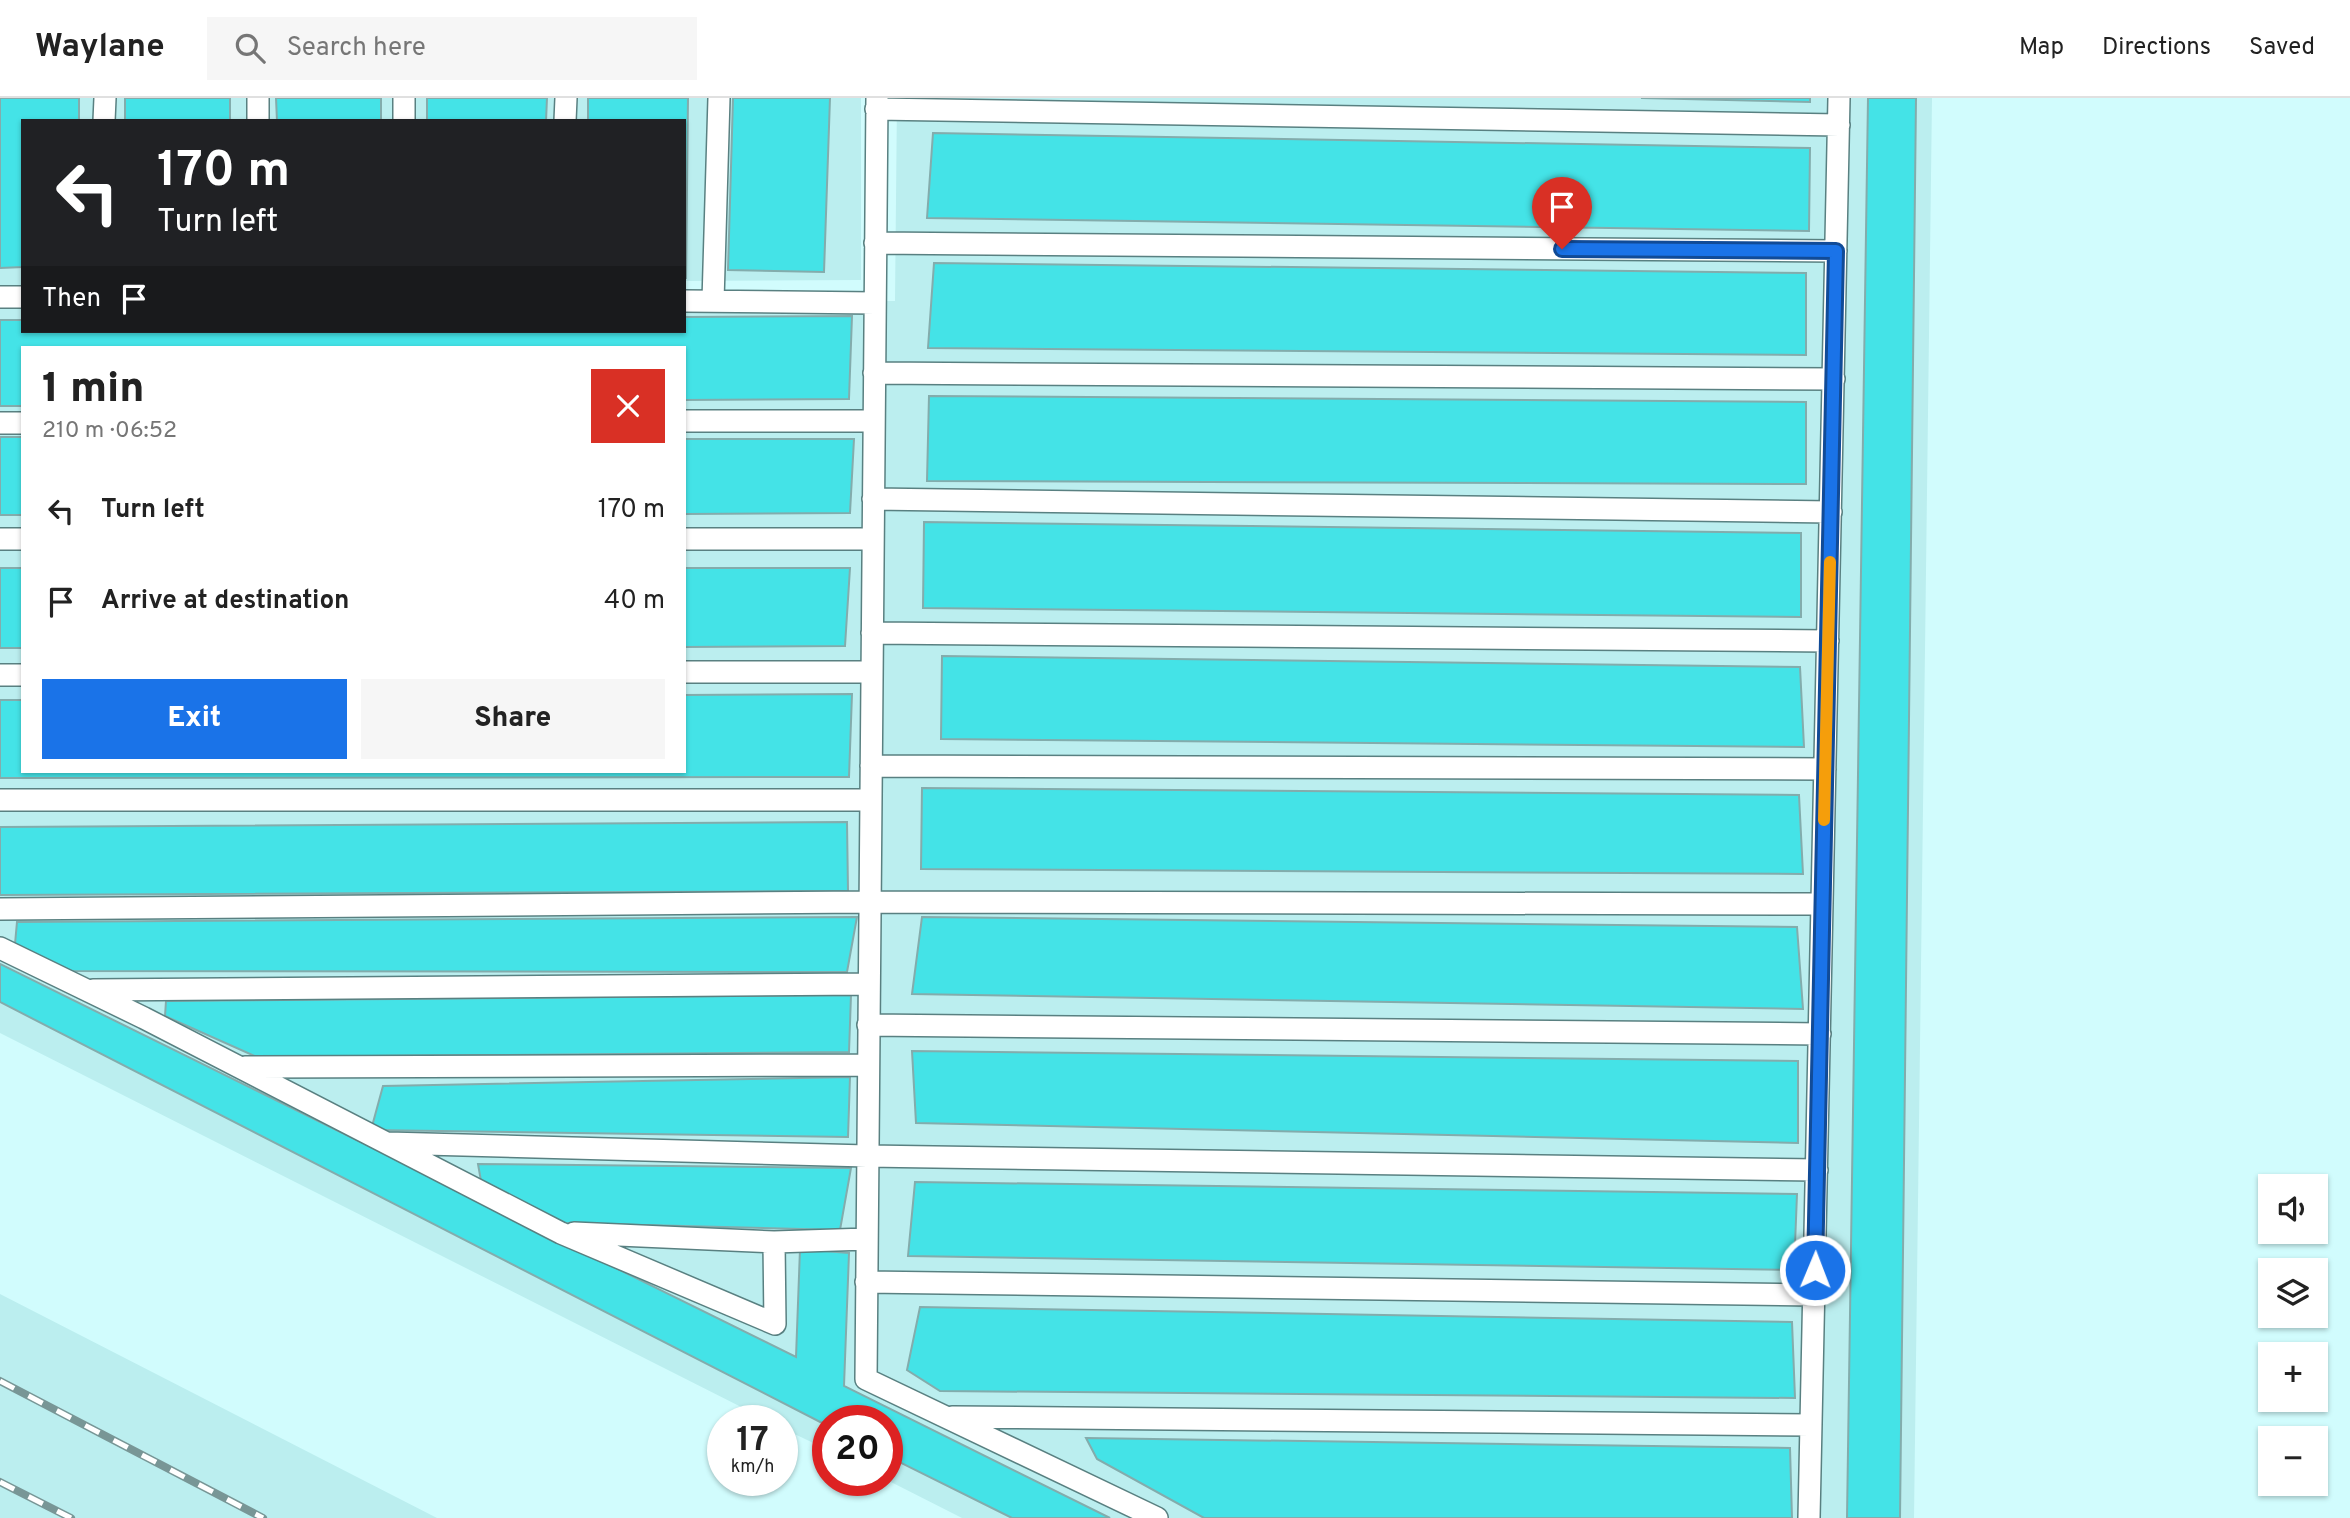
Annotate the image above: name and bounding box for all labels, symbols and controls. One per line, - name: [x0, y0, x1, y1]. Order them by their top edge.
- search box: [207, 17, 697, 80]
- text: Waylane: [35, 27, 165, 69]
- icon: search: [231, 29, 269, 67]
- text: Search here: [287, 32, 426, 65]
- text: Map: [2019, 33, 2064, 63]
- text: Directions: [2102, 33, 2211, 63]
- text: Saved: [2249, 33, 2315, 63]
- text: 170 m: [157, 142, 290, 204]
- icon: left: [42, 147, 133, 238]
- pin: [1532, 177, 1592, 249]
- icon: arrive: [1543, 188, 1581, 226]
- text: Turn left: [157, 203, 278, 243]
- icon: arrive: [115, 280, 153, 318]
- text: Then: [42, 283, 101, 316]
- text: 1 min: [42, 364, 145, 417]
- button: close: [591, 369, 665, 443]
- text: 210 m · 06:52: [42, 417, 177, 446]
- icon: left: [42, 492, 80, 530]
- text: Turn left: [101, 494, 205, 527]
- text: 170 m: [598, 494, 665, 527]
- icon: arrive: [42, 583, 80, 621]
- text: Arrive at destination: [101, 585, 349, 618]
- text: 40 m: [604, 585, 665, 618]
- button: Exit: [42, 679, 347, 759]
- button: Share: [361, 679, 665, 759]
- map controls: [2258, 1174, 2328, 1496]
- button: sound: [2258, 1174, 2328, 1244]
- position arrow: [1778, 1233, 1852, 1307]
- button: layers: [2258, 1258, 2328, 1328]
- button: +: [2258, 1342, 2328, 1412]
- speed limit sign: 20: [812, 1405, 903, 1496]
- text: 17: [736, 1419, 769, 1463]
- button: −: [2258, 1426, 2328, 1496]
- text: km/h: [731, 1456, 774, 1479]

